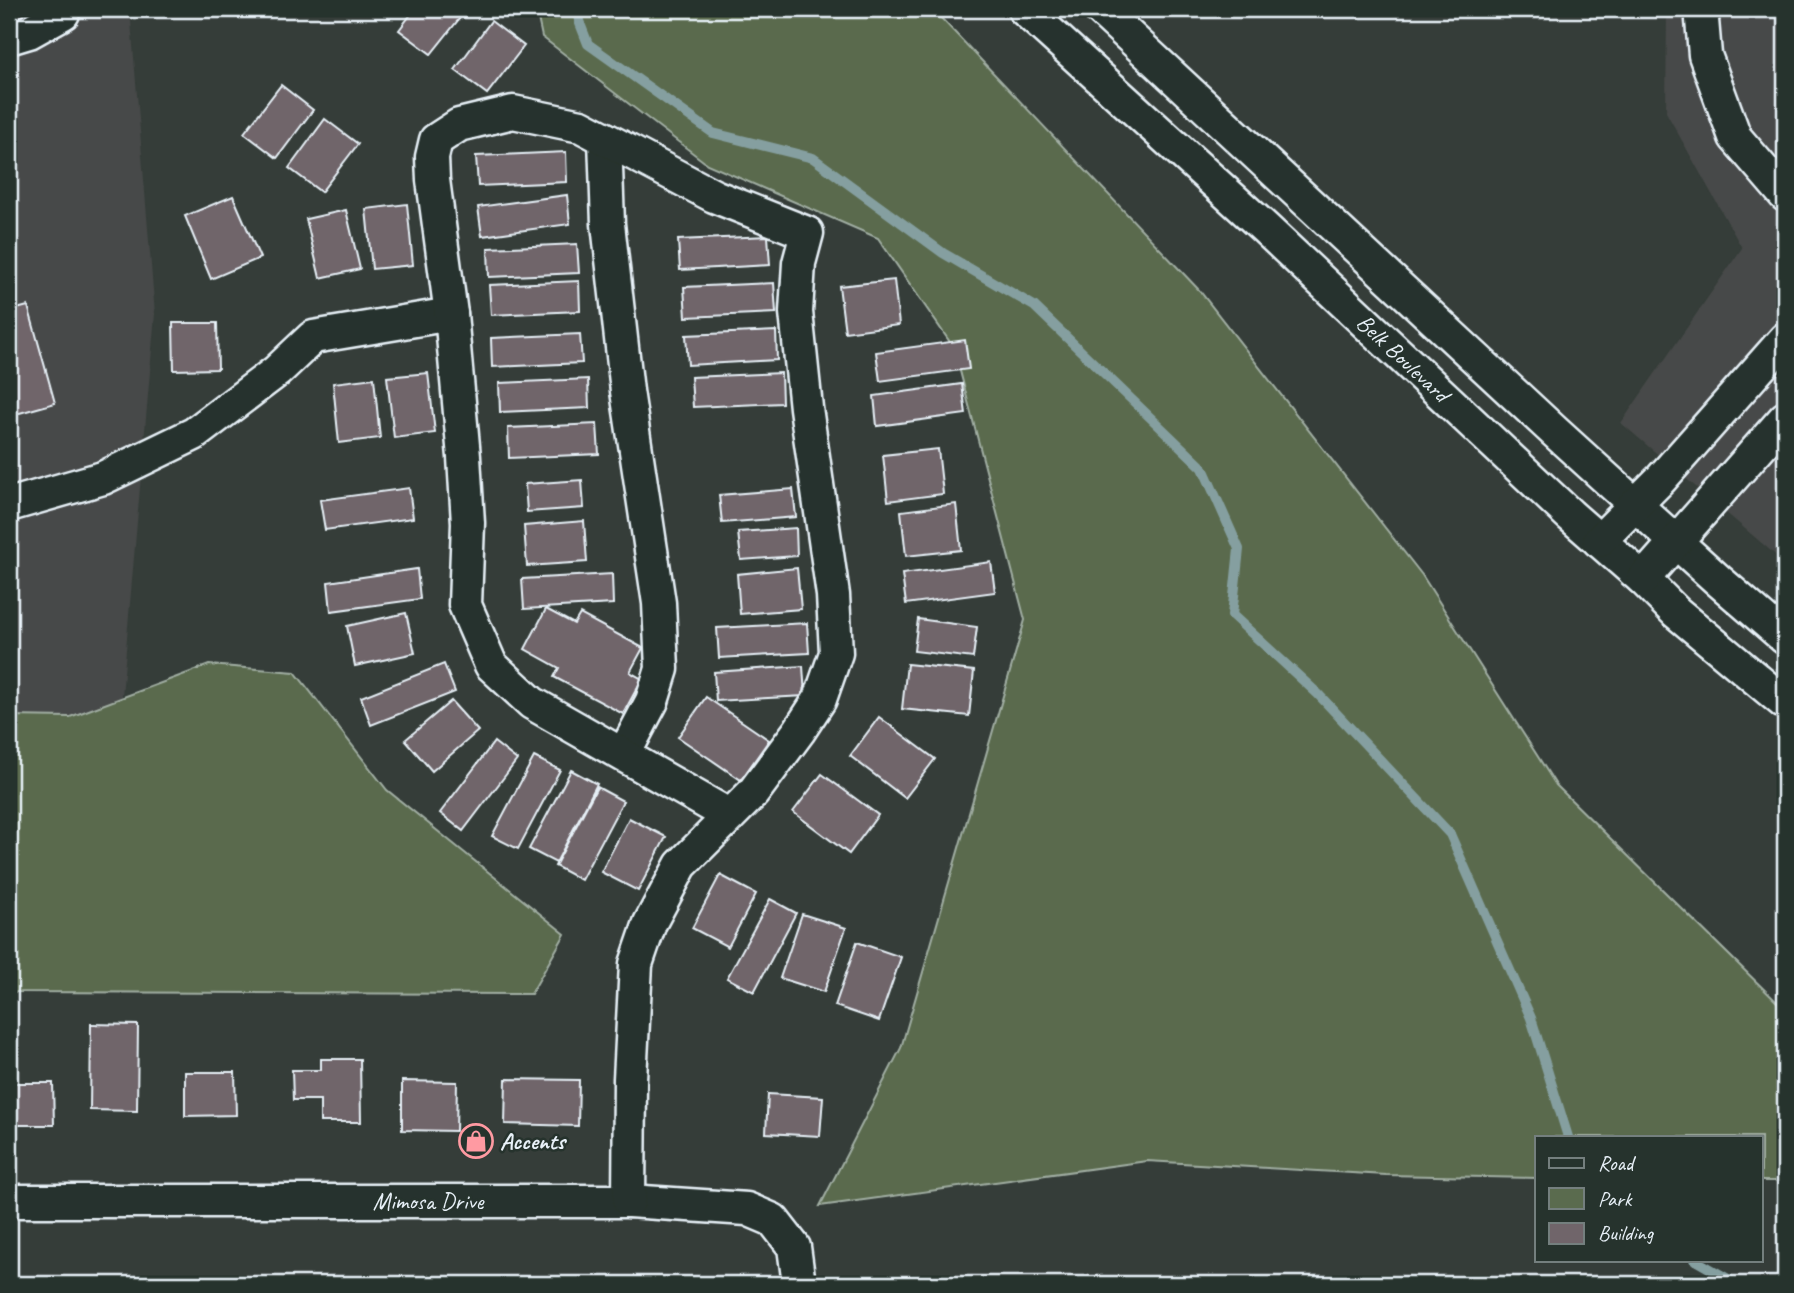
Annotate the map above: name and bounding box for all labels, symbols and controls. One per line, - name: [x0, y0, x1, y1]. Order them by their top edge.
- street label: Belk Boulevard: [1350, 307, 1458, 411]
- shop icon: Accents: [457, 1122, 495, 1160]
- place label: Accents: [500, 1126, 568, 1156]
- legend: [1535, 1136, 1762, 1262]
- text: Road: [1598, 1150, 1637, 1176]
- street label: Mimosa Drive: [373, 1186, 486, 1216]
- text: Park: [1598, 1186, 1633, 1212]
- text: Building: [1598, 1220, 1655, 1246]

